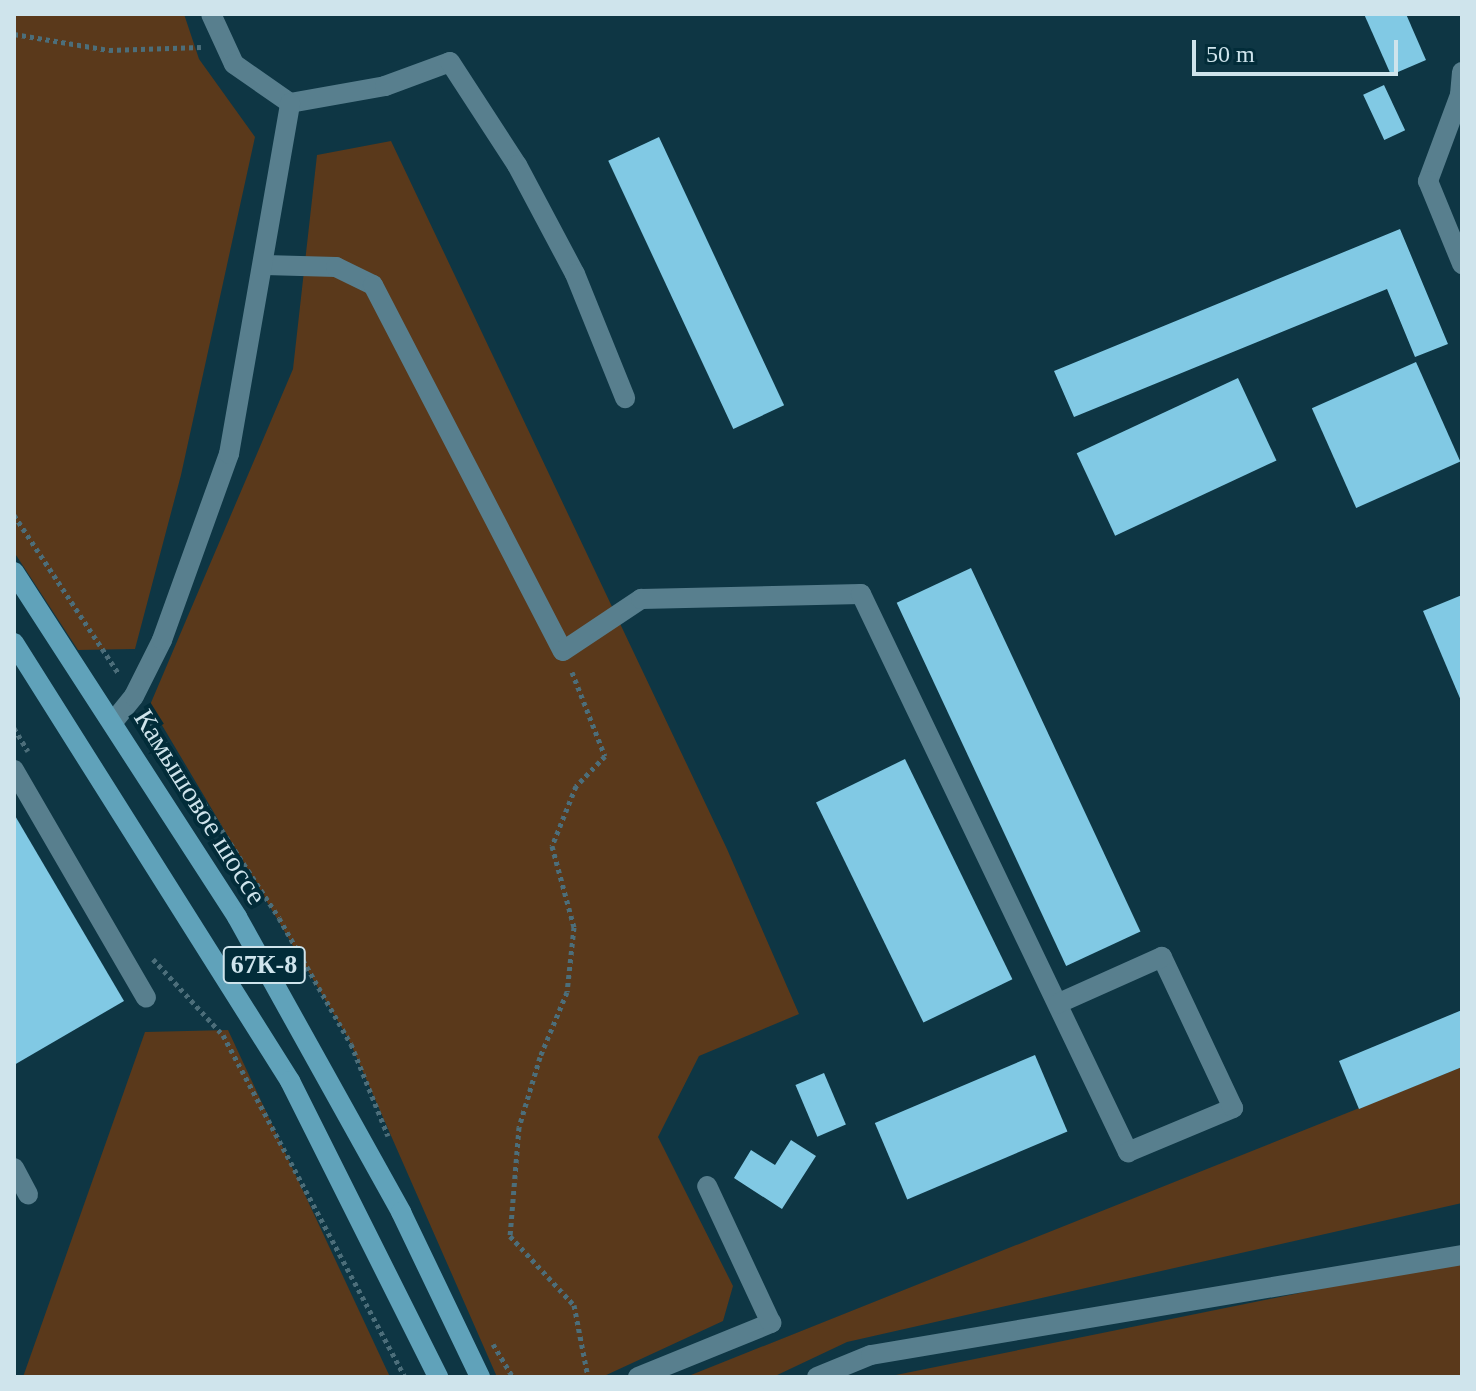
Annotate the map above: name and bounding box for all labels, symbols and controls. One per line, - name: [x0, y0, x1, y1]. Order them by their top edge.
- scale bar: [1196, 24, 1402, 74]
- text: 50 m: [1206, 41, 1255, 67]
- street label: Камышовое шоссе: [127, 703, 273, 911]
- road number: 67К-8: [222, 943, 306, 987]

